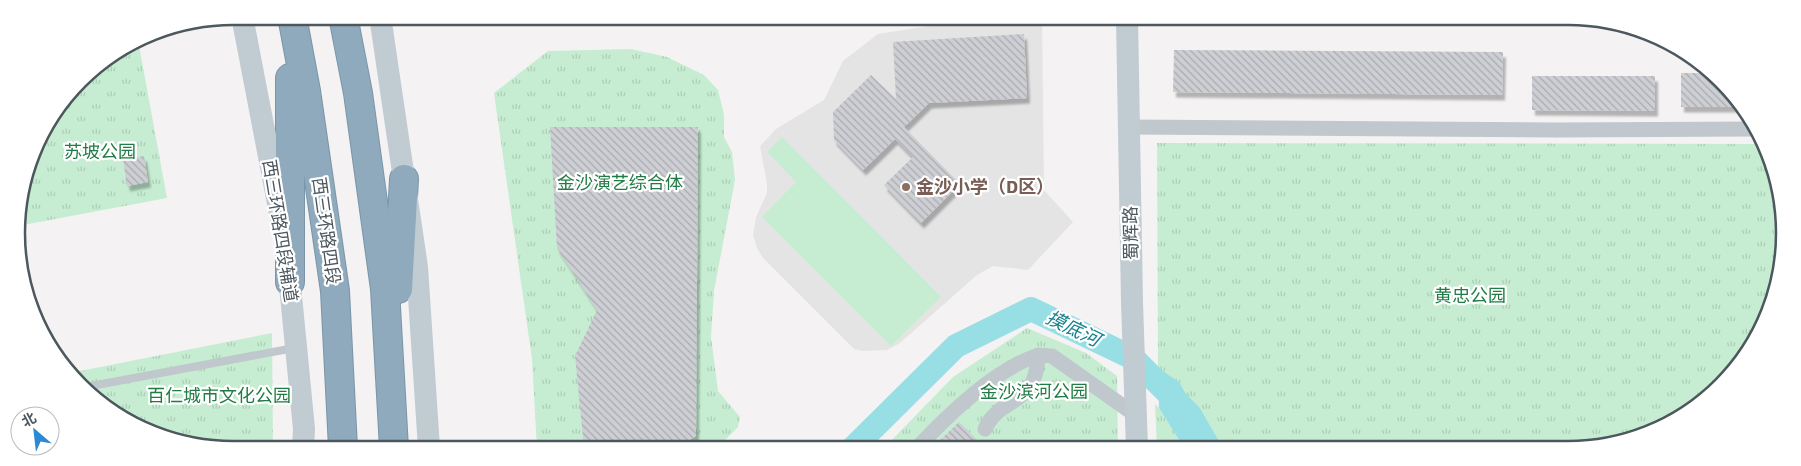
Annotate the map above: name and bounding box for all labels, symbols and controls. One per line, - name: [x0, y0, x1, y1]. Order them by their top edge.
- park label: 苏坡公园: [64, 141, 136, 163]
- street label: 西三环路四段辅道: [258, 158, 302, 304]
- park label: 金沙演艺综合体: [557, 172, 683, 194]
- street label: 西三环路四段: [308, 176, 344, 286]
- place label: 金沙小学（D区）: [916, 176, 1054, 198]
- marker: 金沙小学（D区）: [900, 181, 912, 193]
- street label: 蜀辉路: [1120, 206, 1142, 260]
- park label: 黄忠公园: [1434, 285, 1506, 307]
- water label: 摸底河: [1042, 306, 1107, 354]
- park label: 金沙滨河公园: [980, 381, 1088, 403]
- park label: 百仁城市文化公园: [147, 385, 291, 407]
- north arrow: [10, 406, 60, 456]
- text: 北: [19, 409, 39, 431]

